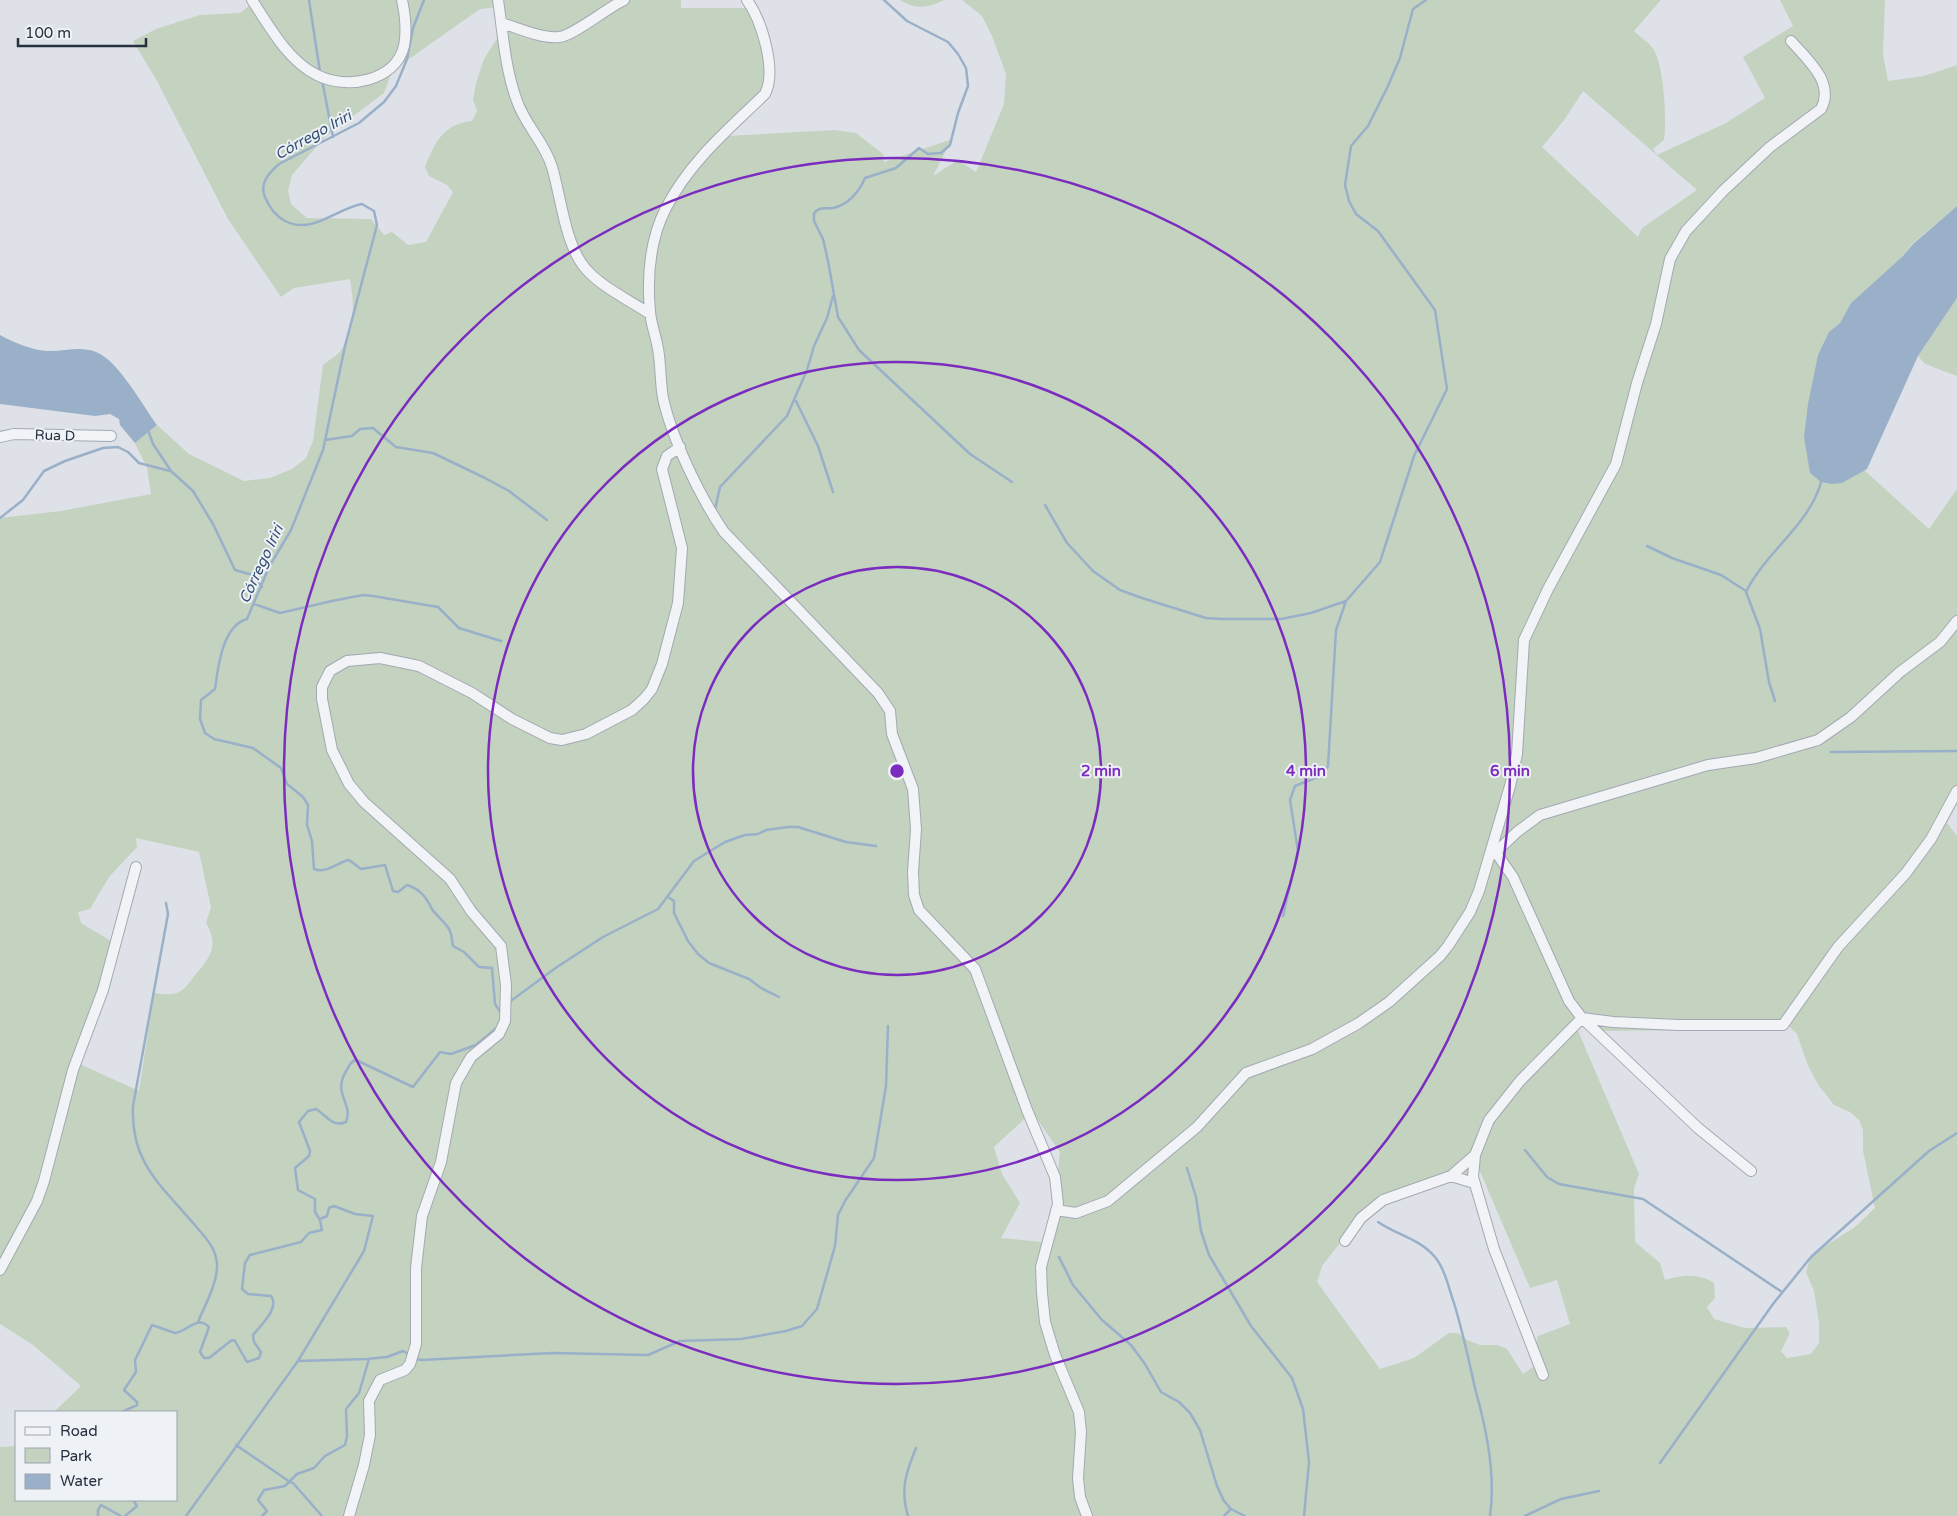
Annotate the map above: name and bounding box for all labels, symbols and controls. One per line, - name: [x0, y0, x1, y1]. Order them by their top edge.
- scale bar: [18, 15, 145, 47]
- text: 100 m: [25, 24, 71, 42]
- water label: Córrego Iriri: [272, 106, 356, 163]
- street label: Rua D: [34, 426, 76, 445]
- water label: Córrego Iriri: [235, 520, 288, 606]
- centre of rings: [888, 762, 906, 780]
- text: 2 min: [1081, 762, 1121, 780]
- text: 4 min: [1286, 762, 1326, 780]
- text: 6 min: [1490, 762, 1530, 780]
- legend: [15, 1411, 178, 1501]
- text: Road: [60, 1422, 98, 1440]
- text: Park: [60, 1447, 92, 1465]
- text: Water: [60, 1472, 103, 1490]

